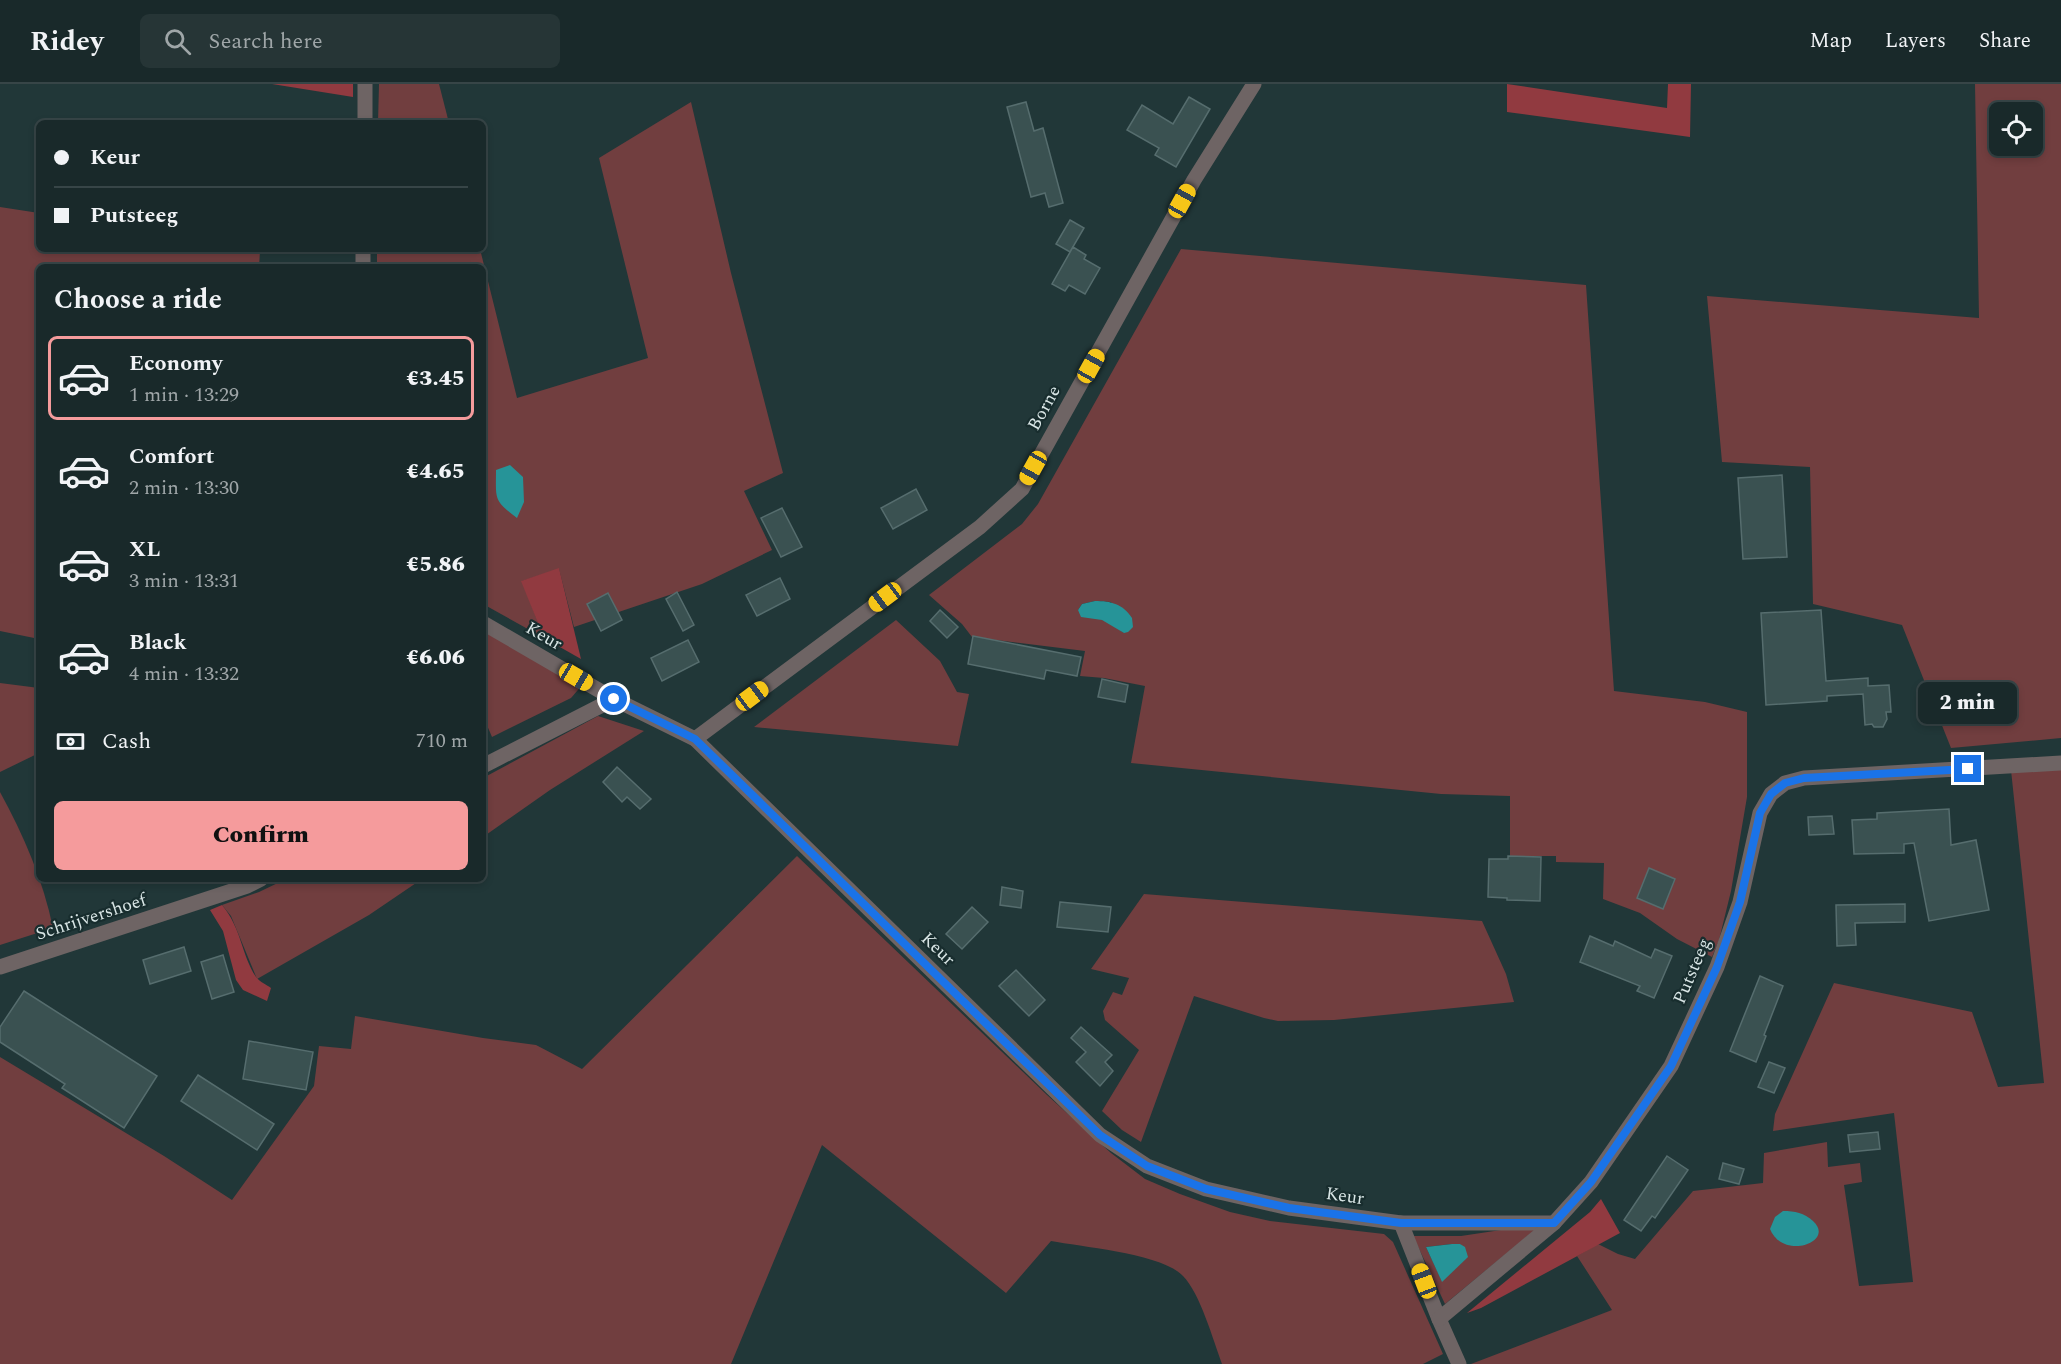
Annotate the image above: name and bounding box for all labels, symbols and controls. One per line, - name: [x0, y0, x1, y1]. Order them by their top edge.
- search box: [140, 14, 560, 68]
- text: Ridey: [30, 20, 104, 63]
- icon: search: [161, 25, 194, 58]
- text: Search here: [209, 25, 323, 58]
- text: Map: [1810, 25, 1852, 57]
- text: Layers: [1885, 25, 1946, 57]
- text: Share: [1979, 25, 2031, 57]
- map controls: [1989, 102, 2043, 156]
- button: locate: [1989, 102, 2043, 156]
- text: Keur: [90, 141, 140, 174]
- car: [1165, 181, 1199, 221]
- text: Putsteeg: [90, 199, 178, 232]
- text: Choose a ride: [54, 279, 222, 321]
- car: [1074, 346, 1108, 386]
- text: Economy: [129, 347, 222, 380]
- icon: car: [57, 351, 111, 405]
- text: €3.45: [406, 362, 465, 395]
- text: 1 min · 13:29: [129, 380, 239, 410]
- street label: Borne: [1021, 380, 1067, 436]
- text: Comfort: [129, 440, 214, 473]
- icon: car: [57, 444, 111, 498]
- car: [1016, 448, 1050, 488]
- text: €4.65: [406, 455, 465, 488]
- text: 2 min · 13:30: [129, 473, 239, 503]
- text: XL: [129, 533, 160, 566]
- icon: car: [57, 537, 111, 591]
- text: €5.86: [406, 548, 465, 581]
- text: 3 min · 13:31: [129, 566, 239, 596]
- car: [865, 579, 905, 615]
- street label: Keur: [521, 615, 567, 657]
- text: Black: [129, 626, 187, 659]
- icon: car: [57, 630, 111, 684]
- text: €6.06: [406, 641, 465, 674]
- text: 4 min · 13:32: [129, 659, 239, 689]
- car: [556, 660, 596, 694]
- car: [732, 678, 772, 714]
- callout: 2 min: [1918, 682, 2018, 724]
- route start: [600, 685, 627, 712]
- text: 2 min: [1940, 688, 1995, 718]
- icon: cash: [54, 725, 87, 758]
- text: Cash: [102, 725, 151, 758]
- text: 710 m: [416, 726, 468, 756]
- route end: [1954, 755, 1981, 782]
- button: Confirm: [54, 801, 468, 870]
- street label: Schrijvershoef: [32, 886, 152, 948]
- street label: Keur: [915, 926, 961, 972]
- street label: Putsteeg: [1666, 934, 1718, 1008]
- street label: Keur: [1324, 1180, 1366, 1212]
- car: [1409, 1261, 1439, 1301]

